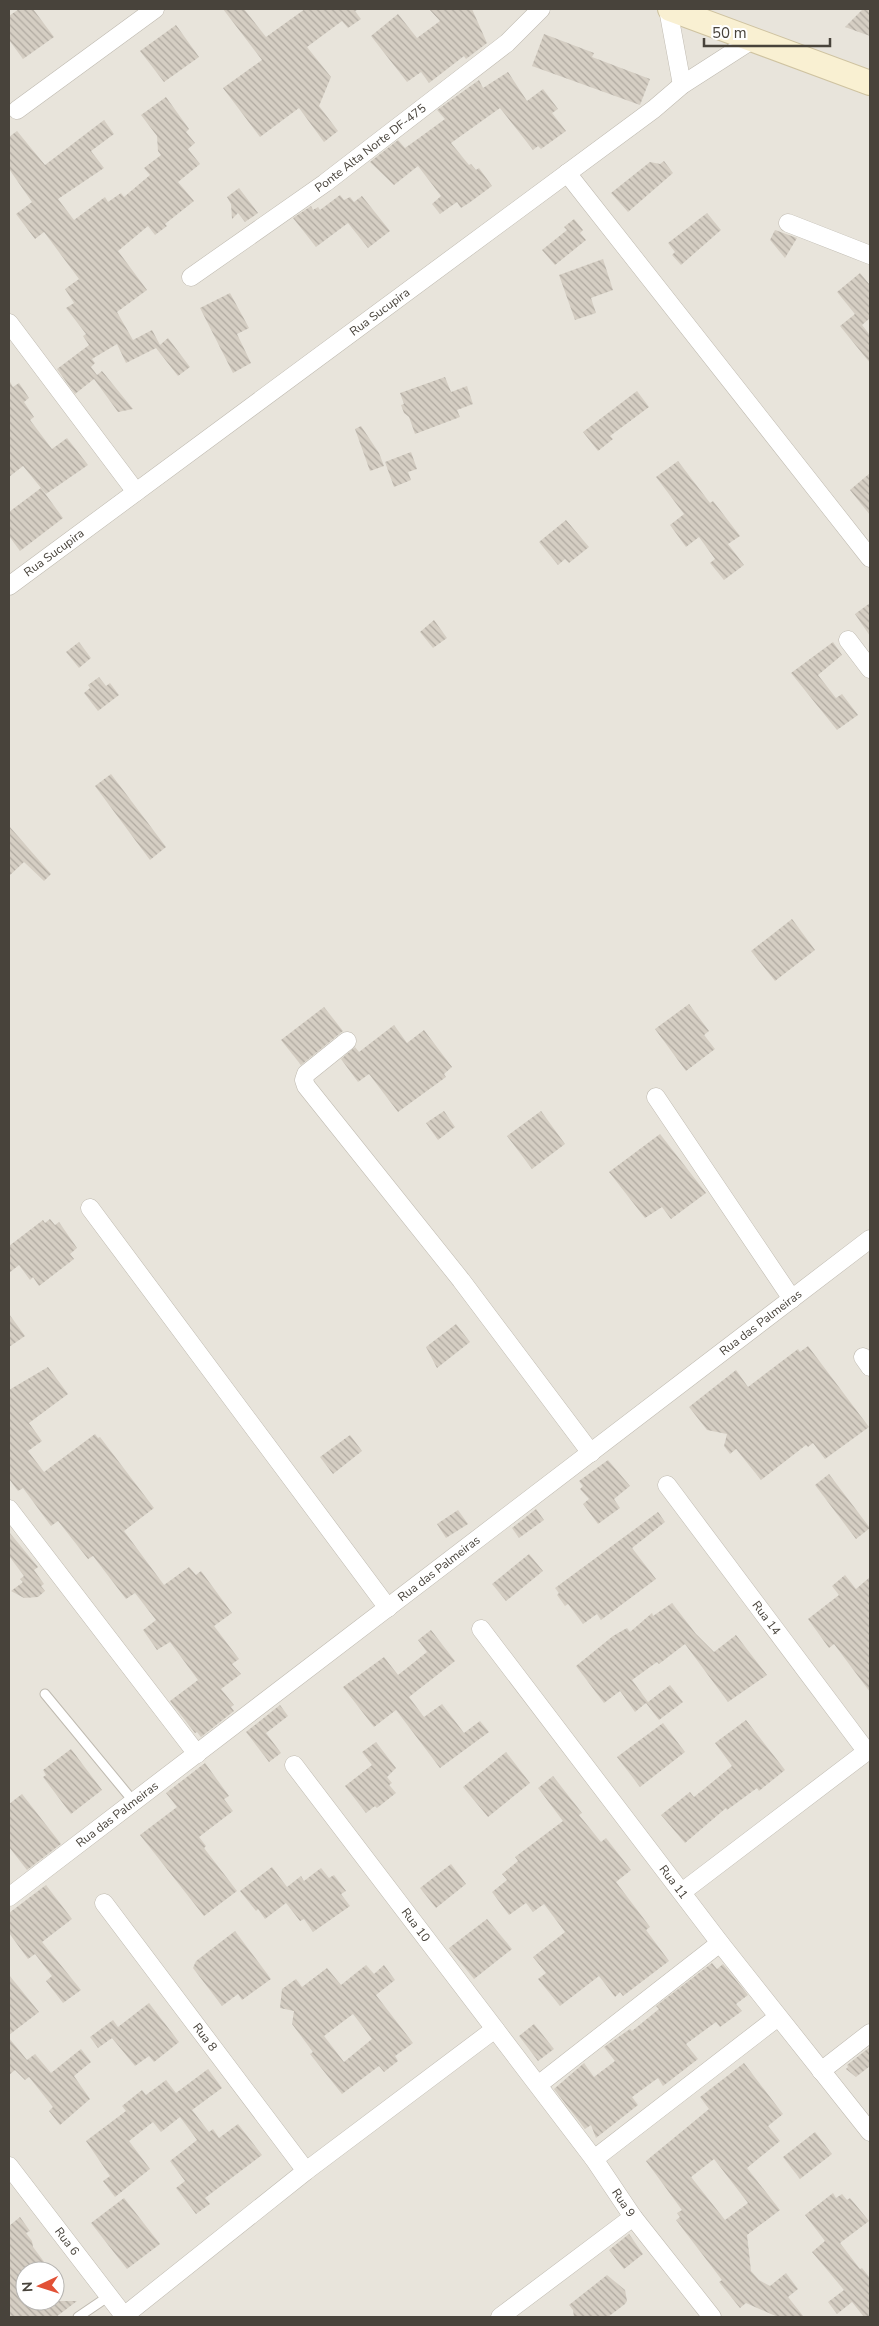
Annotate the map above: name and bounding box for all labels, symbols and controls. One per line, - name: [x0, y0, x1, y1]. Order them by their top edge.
- scale bar: [704, 15, 830, 47]
- text: 50 m: [712, 23, 747, 43]
- street label: Ponte Alta Norte DF-475: [312, 100, 429, 196]
- street label: Rua Sucupira: [346, 284, 413, 339]
- street label: Rua Sucupira: [21, 525, 87, 580]
- street label: Rua das Palmeiras: [716, 1286, 805, 1359]
- street label: Rua das Palmeiras: [394, 1532, 483, 1605]
- street label: Rua 14: [749, 1598, 785, 1638]
- street label: Rua das Palmeiras: [73, 1778, 162, 1851]
- street label: Rua 11: [656, 1862, 692, 1902]
- street label: Rua 10: [398, 1905, 434, 1945]
- street label: Rua 8: [189, 2020, 221, 2055]
- street label: Rua 9: [608, 2185, 639, 2220]
- street label: Rua 6: [51, 2224, 83, 2259]
- north arrow: [15, 2261, 65, 2311]
- text: N: [18, 2281, 37, 2293]

